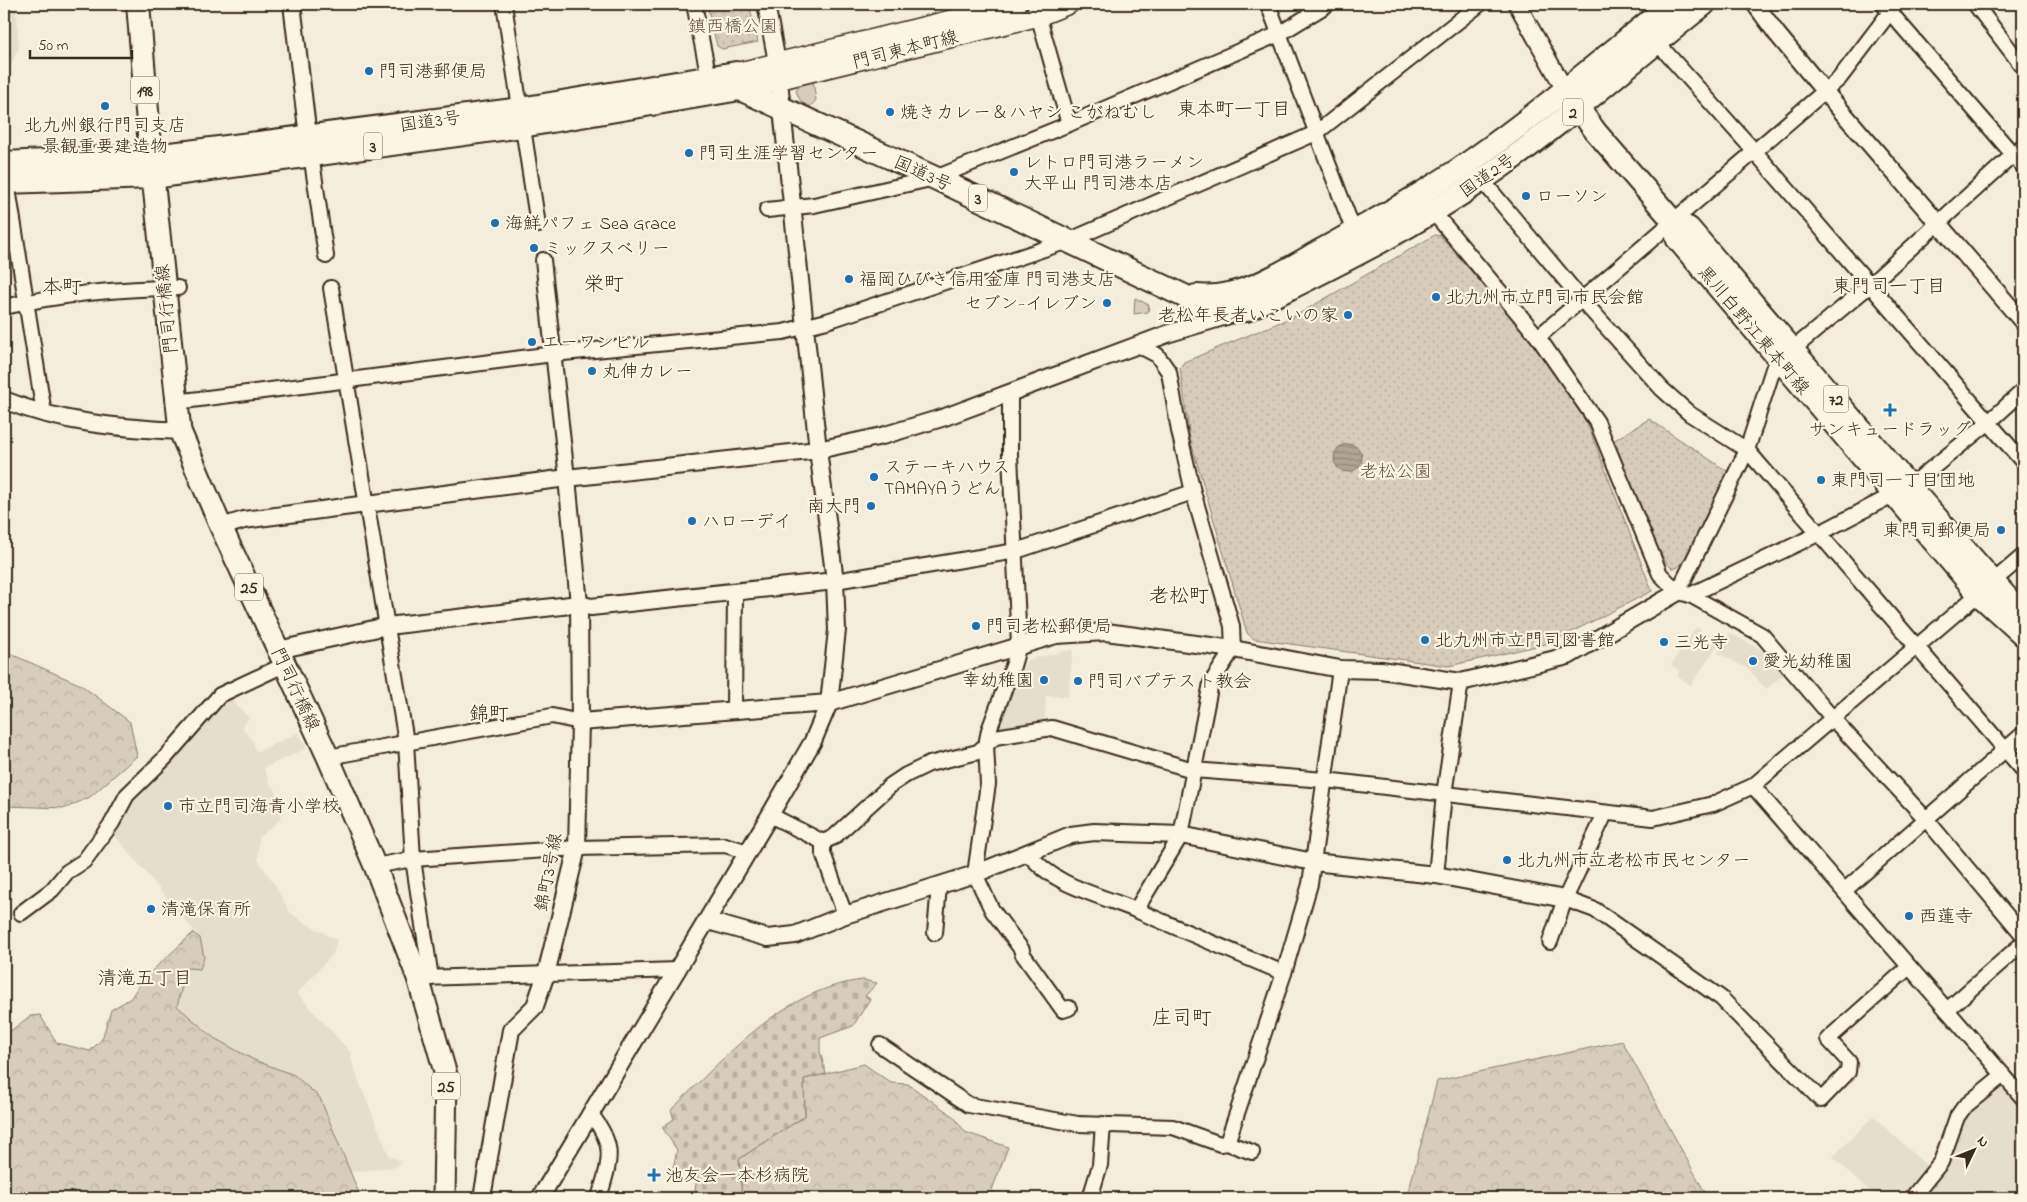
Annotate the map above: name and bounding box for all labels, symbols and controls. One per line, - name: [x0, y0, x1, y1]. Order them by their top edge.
- park label: 鎮西橋公園: [688, 15, 778, 41]
- street label: 門司東本町線: [850, 25, 961, 77]
- scale bar: [30, 28, 132, 60]
- text: 50 m: [38, 35, 69, 57]
- place label: 門司港郵便局: [379, 60, 487, 86]
- marker: 門司港郵便局: [363, 65, 375, 77]
- road number: 198: [131, 76, 159, 104]
- district label: 東本町一丁目: [1177, 97, 1291, 124]
- road number: 2: [1563, 98, 1583, 125]
- marker: 北九州銀行門司支店 景観重要建造物: [99, 100, 111, 112]
- place label: 焼きカレー＆ハヤシ こがねむし: [900, 101, 1157, 127]
- street label: 国道3号: [398, 106, 463, 140]
- marker: 焼きカレー＆ハヤシ こがねむし: [884, 106, 896, 118]
- place label: 北九州銀行門司支店 景観重要建造物: [24, 114, 186, 161]
- road number: 3: [364, 132, 382, 160]
- place label: 門司生涯学習センター: [699, 142, 878, 168]
- marker: 門司生涯学習センター: [683, 147, 695, 159]
- street label: 国道2号: [1455, 148, 1521, 205]
- street label: 国道3号: [889, 150, 956, 199]
- place label: レトロ門司港ラーメン 大平山 門司港本店: [1024, 151, 1204, 198]
- marker: レトロ門司港ラーメン 大平山 門司港本店: [1008, 166, 1020, 178]
- road number: 3: [969, 184, 987, 212]
- place label: ローソン: [1536, 185, 1608, 211]
- marker: ローソン: [1520, 190, 1532, 202]
- place label: 海鮮パフェ Sea Grace: [505, 212, 677, 238]
- marker: 海鮮パフェ Sea Grace: [489, 217, 501, 229]
- place label: ミックスベリー: [544, 237, 670, 263]
- marker: ミックスベリー: [528, 242, 540, 254]
- street label: 黒川白野江東本町線: [1690, 261, 1814, 402]
- street label: 門司行橋線: [150, 263, 186, 355]
- place label: 福岡ひびき信用金庫 門司港支店: [859, 268, 1116, 294]
- district label: 栄町: [584, 271, 624, 300]
- marker: 福岡ひびき信用金庫 門司港支店: [843, 273, 855, 285]
- district label: 本町: [42, 274, 82, 303]
- district label: 東門司一丁目: [1832, 274, 1946, 301]
- place label: 北九州市立門司市民会館: [1446, 286, 1644, 312]
- marker: 北九州市立門司市民会館: [1430, 291, 1442, 303]
- place label: セブン-イレブン: [964, 292, 1097, 318]
- marker: セブン-イレブン: [1101, 297, 1113, 309]
- place label: 老松年長者いこいの家: [1158, 304, 1338, 330]
- marker: 老松年長者いこいの家: [1342, 309, 1354, 321]
- place label: エーワンビル: [542, 331, 650, 357]
- marker: エーワンビル: [526, 336, 538, 348]
- place label: 丸伸カレー: [602, 360, 693, 386]
- marker: 丸伸カレー: [586, 365, 598, 377]
- road number: 72: [1824, 386, 1848, 412]
- marker: サンキュードラッグ: [1884, 404, 1896, 416]
- place label: サンキュードラッグ: [1809, 418, 1971, 444]
- place label: ステーキハウス TAMAYAうどん: [884, 456, 1010, 503]
- park label: 老松公園: [1360, 460, 1432, 486]
- place label: 東門司一丁目団地: [1831, 469, 1975, 495]
- marker: ステーキハウス TAMAYAうどん: [868, 471, 880, 483]
- marker: 東門司一丁目団地: [1815, 474, 1827, 486]
- place label: 南大門: [807, 495, 861, 521]
- marker: 南大門: [865, 500, 877, 512]
- place label: ハローデイ: [702, 510, 791, 536]
- marker: ハローデイ: [686, 515, 698, 527]
- place label: 東門司郵便局: [1883, 519, 1991, 545]
- marker: 東門司郵便局: [1995, 524, 2007, 536]
- road number: 25: [235, 574, 263, 600]
- district label: 老松町: [1149, 583, 1209, 612]
- place label: 門司老松郵便局: [986, 615, 1112, 641]
- marker: 門司老松郵便局: [970, 620, 982, 632]
- place label: 北九州市立門司図書館: [1435, 629, 1615, 655]
- place label: 三光寺: [1674, 631, 1728, 657]
- marker: 北九州市立門司図書館: [1419, 634, 1431, 646]
- marker: 三光寺: [1658, 636, 1670, 648]
- street label: 門司行橋線: [263, 644, 325, 736]
- place label: 愛光幼稚園: [1763, 650, 1853, 676]
- marker: 愛光幼稚園: [1747, 655, 1759, 667]
- place label: 幸幼稚園: [962, 669, 1034, 695]
- place label: 門司バプテスト教会: [1088, 670, 1251, 696]
- marker: 幸幼稚園: [1038, 674, 1050, 686]
- marker: 門司バプテスト教会: [1072, 675, 1084, 687]
- district label: 錦町: [469, 701, 509, 730]
- place label: 市立門司海青小学校: [178, 795, 340, 821]
- marker: 市立門司海青小学校: [162, 800, 174, 812]
- street label: 錦町3号線: [530, 831, 570, 914]
- place label: 北九州市立老松市民センター: [1517, 849, 1750, 875]
- marker: 北九州市立老松市民センター: [1501, 854, 1513, 866]
- place label: 清滝保育所: [161, 898, 251, 924]
- marker: 清滝保育所: [145, 903, 157, 915]
- place label: 西蓮寺: [1919, 905, 1973, 931]
- marker: 西蓮寺: [1903, 910, 1915, 922]
- district label: 清滝五丁目: [97, 966, 193, 993]
- district label: 庄司町: [1152, 1005, 1212, 1034]
- road number: 25: [432, 1072, 460, 1100]
- north arrow: [1950, 1124, 2000, 1174]
- text: N: [1972, 1132, 1993, 1153]
- place label: 池友会一本杉病院: [665, 1164, 809, 1190]
- marker: 池友会一本杉病院: [647, 1168, 661, 1182]

